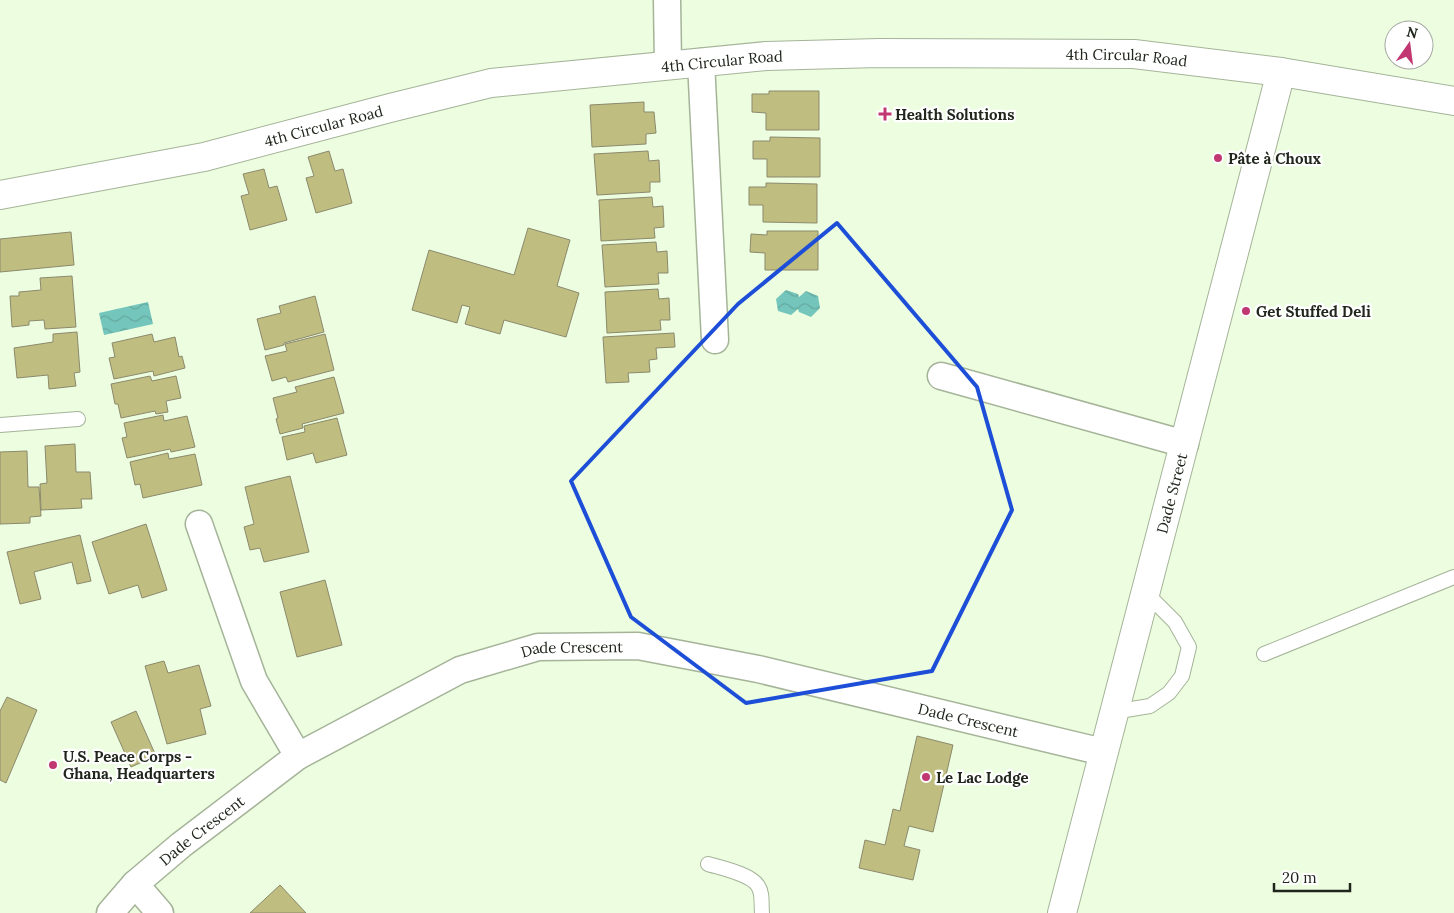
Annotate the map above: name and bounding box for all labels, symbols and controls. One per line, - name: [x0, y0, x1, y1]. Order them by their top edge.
- north arrow: [1384, 20, 1434, 70]
- text: N: [1405, 22, 1420, 42]
- street label: 4th Circular Road: [1066, 44, 1189, 70]
- street label: 4th Circular Road: [660, 46, 783, 76]
- street label: 4th Circular Road: [262, 101, 385, 150]
- place label: Health Solutions: [895, 105, 1014, 124]
- marker: Health Solutions: [879, 108, 891, 120]
- place label: Pâte à Choux: [1228, 149, 1321, 168]
- marker: Pâte à Choux: [1212, 152, 1224, 164]
- place label: Get Stuffed Deli: [1256, 302, 1371, 321]
- marker: Get Stuffed Deli: [1240, 305, 1252, 317]
- street label: Dade Street: [1152, 451, 1191, 535]
- street label: Dade Crescent: [518, 637, 623, 661]
- street label: Dade Crescent: [916, 698, 1021, 741]
- place label: U.S. Peace Corps - Ghana, Headquarters: [63, 747, 215, 783]
- marker: U.S. Peace Corps - Ghana, Headquarters: [47, 759, 59, 771]
- place label: Le Lac Lodge: [936, 768, 1029, 787]
- marker: Le Lac Lodge: [920, 771, 932, 783]
- street label: Dade Crescent: [155, 791, 248, 869]
- scale bar: [1274, 860, 1350, 892]
- text: 20 m: [1282, 868, 1317, 887]

